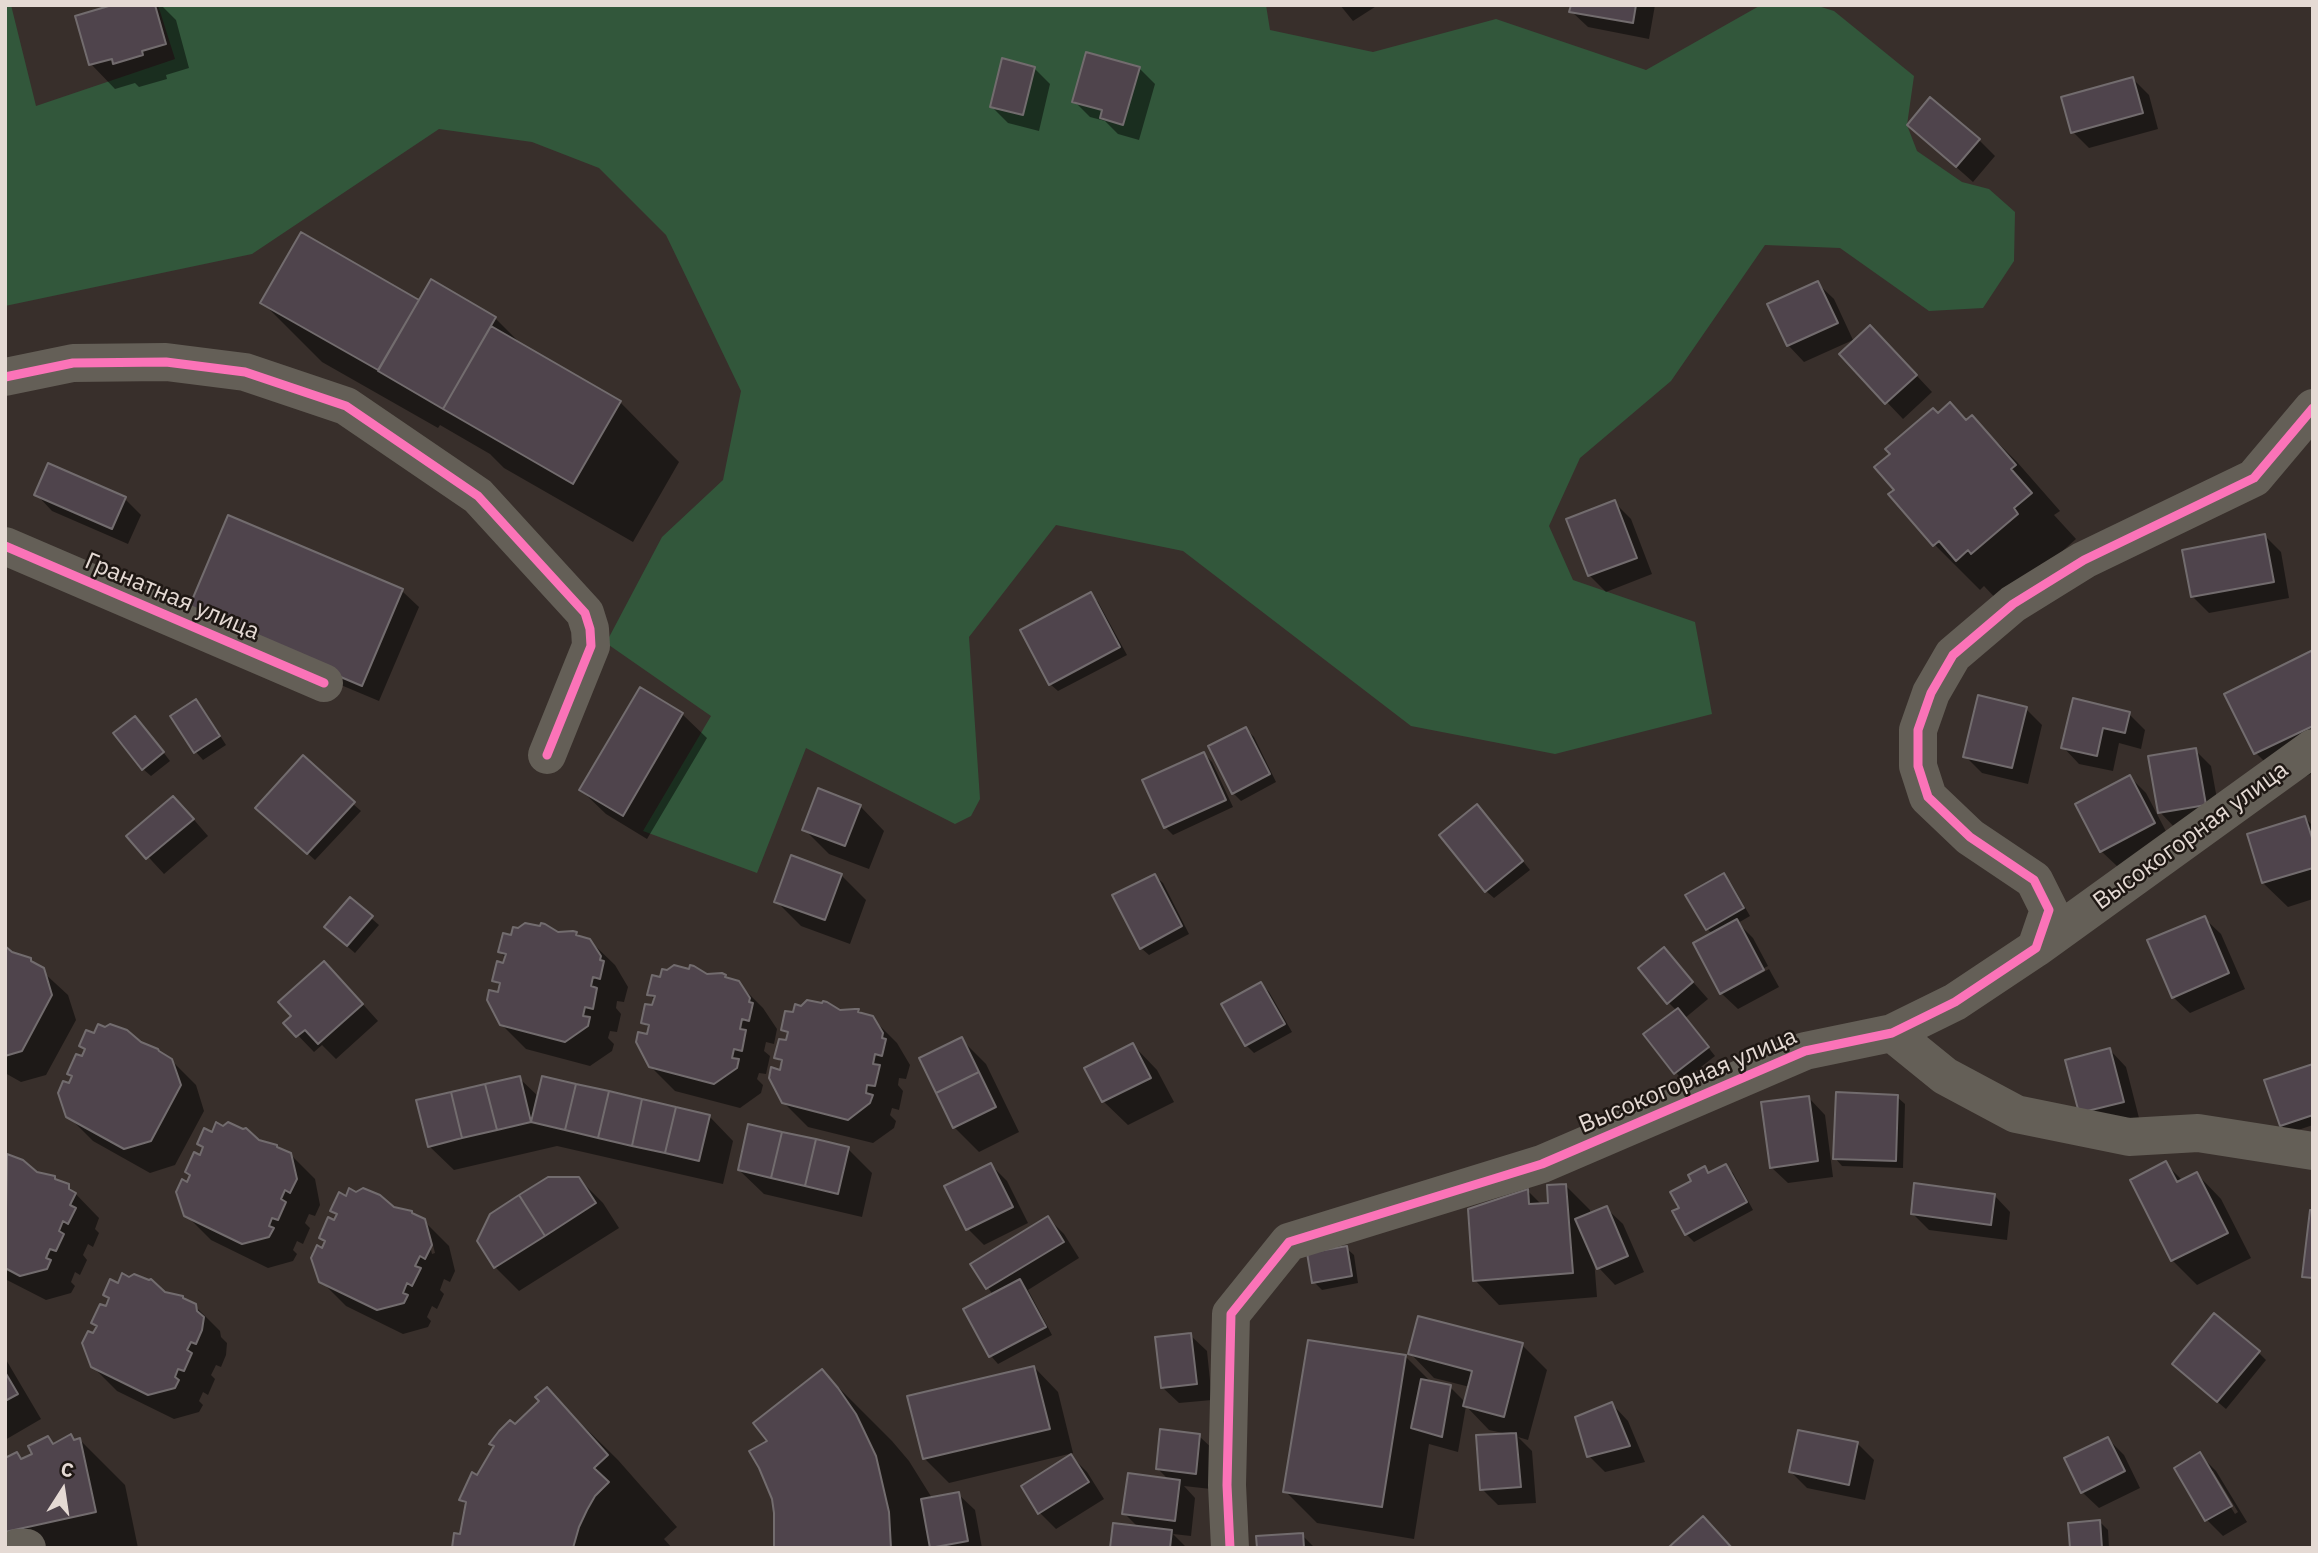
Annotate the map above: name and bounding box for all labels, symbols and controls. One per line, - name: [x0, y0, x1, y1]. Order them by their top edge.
- street label: Гранатная улица: [80, 547, 264, 647]
- street label: Высокогорная улица: [2088, 756, 2294, 916]
- street label: Высокогорная улица: [1575, 1022, 1801, 1140]
- north arrow: [28, 1455, 98, 1525]
- text: С: [59, 1456, 76, 1482]

